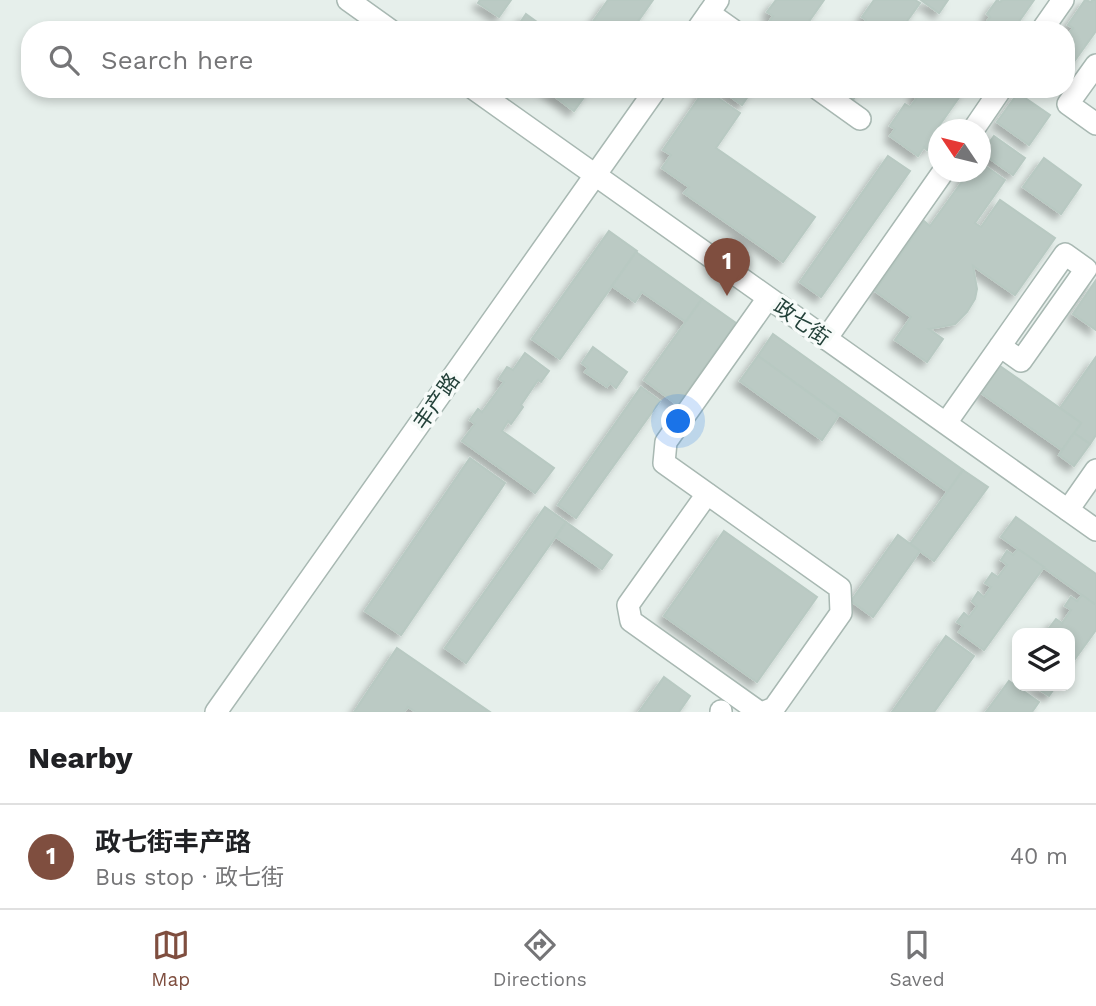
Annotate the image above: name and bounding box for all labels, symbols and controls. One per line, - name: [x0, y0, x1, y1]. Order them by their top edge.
- search box: [21, 21, 1075, 98]
- icon: search: [45, 41, 83, 79]
- text: Search here: [101, 45, 253, 75]
- north arrow: [928, 119, 991, 182]
- pin: 1: [704, 238, 750, 296]
- street label: 政七街: [769, 294, 835, 350]
- street label: 丰产路: [408, 368, 464, 434]
- your location: [661, 404, 695, 438]
- map controls: [1012, 628, 1075, 691]
- button: layers: [1012, 628, 1075, 691]
- text: Nearby: [28, 740, 133, 775]
- text: 政七街丰产路: [95, 827, 251, 857]
- text: 1: [46, 843, 56, 870]
- text: 40 m: [1010, 843, 1068, 870]
- text: Bus stop · 政七街: [95, 864, 284, 891]
- tab: Map: [151, 926, 190, 991]
- tab: Directions: [493, 926, 587, 991]
- tab: Saved: [889, 926, 945, 991]

